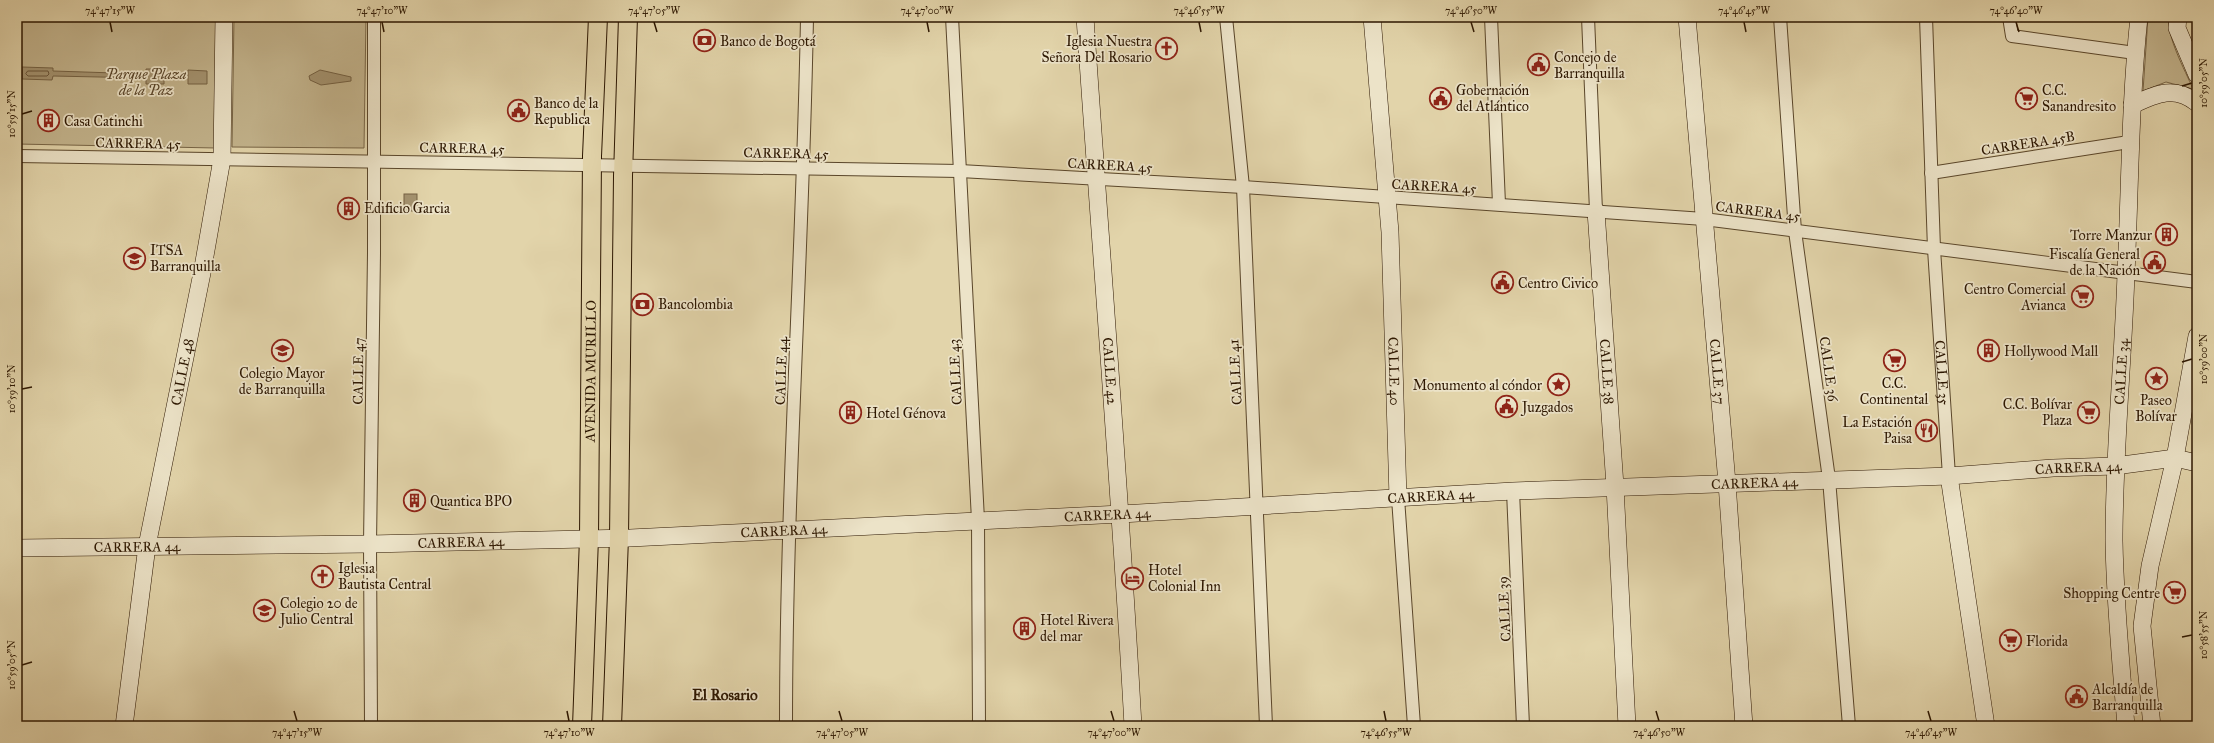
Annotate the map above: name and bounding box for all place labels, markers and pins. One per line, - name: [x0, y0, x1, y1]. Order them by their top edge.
- bank icon: Banco de Bogotá: [692, 28, 718, 54]
- place label: Banco de Bogotá: [720, 33, 816, 50]
- place label: Iglesia Nuestra Señora Del Rosario: [1041, 33, 1152, 66]
- church icon: Iglesia Nuestra Señora Del Rosario: [1154, 36, 1180, 62]
- place label: Concejo de Barranquilla: [1554, 49, 1625, 83]
- public building icon: Concejo de Barranquilla: [1526, 52, 1552, 78]
- place label: Gobernación del Atlántico: [1456, 82, 1530, 115]
- place label: C.C. Sanandresito: [2042, 82, 2116, 115]
- public building icon: Gobernación del Atlántico: [1427, 85, 1453, 111]
- supermarket icon: C.C. Sanandresito: [2014, 85, 2040, 111]
- place label: Banco de la Republica: [534, 95, 598, 128]
- public building icon: Banco de la Republica: [506, 98, 532, 124]
- building icon: Casa Catinchi: [36, 108, 62, 134]
- place label: Casa Catinchi: [64, 113, 143, 130]
- building icon: Edificio Garcia: [336, 195, 362, 221]
- place label: Edificio Garcia: [364, 200, 450, 217]
- building icon: Torre Manzur: [2154, 222, 2180, 248]
- place label: Torre Manzur: [2070, 227, 2153, 244]
- place label: ITSA Barranquilla: [150, 242, 221, 276]
- school or university icon: ITSA Barranquilla: [122, 245, 148, 271]
- place label: Fiscalía General de la Nación: [2049, 246, 2140, 279]
- public building icon: Fiscalía General de la Nación: [2142, 249, 2168, 275]
- public building icon: Centro Civico: [1490, 270, 1516, 296]
- place label: Centro Civico: [1518, 275, 1598, 292]
- place label: Centro Comercial Avianca: [1964, 281, 2066, 314]
- supermarket icon: Centro Comercial Avianca: [2069, 284, 2095, 310]
- bank icon: Bancolombia: [629, 291, 655, 317]
- place label: Bancolombia: [658, 296, 733, 313]
- school or university icon: Colegio Mayor de Barranquilla: [269, 338, 295, 364]
- building icon: Hollywood Mall: [1975, 338, 2001, 364]
- place label: Hollywood Mall: [2004, 343, 2099, 360]
- supermarket icon: C.C. Continental: [1881, 348, 1907, 374]
- place label: Colegio Mayor de Barranquilla: [239, 365, 326, 399]
- place icon: Paseo Bolívar: [2143, 365, 2169, 391]
- place icon: Monumento al cóndor: [1545, 372, 1571, 398]
- place label: C.C. Continental: [1860, 375, 1929, 408]
- place label: Monumento al cóndor: [1413, 377, 1543, 394]
- place label: Paseo Bolívar: [2135, 392, 2178, 425]
- public building icon: Juzgados: [1494, 394, 1520, 420]
- place label: C.C. Bolívar Plaza: [2003, 396, 2073, 429]
- place label: Juzgados: [1520, 399, 1573, 417]
- supermarket icon: C.C. Bolívar Plaza: [2075, 399, 2101, 425]
- building icon: Hotel Génova: [837, 400, 863, 426]
- place label: Hotel Génova: [866, 405, 946, 422]
- place label: La Estación Paisa: [1842, 414, 1912, 447]
- restaurant icon: La Estación Paisa: [1914, 417, 1940, 443]
- building icon: Quantica BPO: [401, 488, 427, 514]
- place label: Quantica BPO: [430, 493, 512, 510]
- place label: Iglesia Bautista Central: [338, 560, 431, 593]
- place label: Hotel Colonial Inn: [1148, 562, 1221, 595]
- church icon: Iglesia Bautista Central: [309, 563, 335, 589]
- hotel icon: Hotel Colonial Inn: [1120, 565, 1146, 591]
- supermarket icon: Shopping Centre: [2162, 580, 2188, 606]
- place label: Shopping Centre: [2063, 585, 2160, 602]
- place label: Colegio 20 de Julio Central: [278, 595, 358, 629]
- school or university icon: Colegio 20 de Julio Central: [252, 598, 278, 624]
- place label: Hotel Rivera del mar: [1040, 612, 1114, 645]
- building icon: Hotel Rivera del mar: [1011, 615, 1037, 641]
- supermarket icon: Florida: [1997, 628, 2023, 654]
- place label: Florida: [2026, 633, 2068, 650]
- place label: Alcaldía de Barranquilla: [2091, 681, 2163, 715]
- public building icon: Alcaldía de Barranquilla: [2064, 684, 2090, 710]

